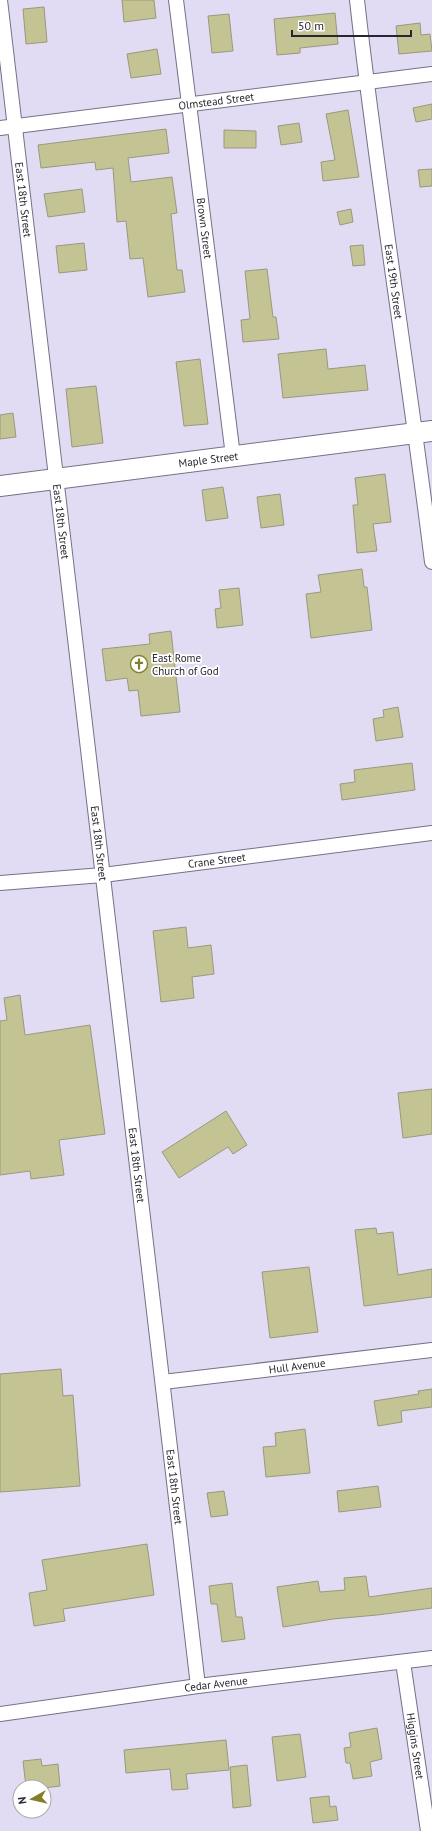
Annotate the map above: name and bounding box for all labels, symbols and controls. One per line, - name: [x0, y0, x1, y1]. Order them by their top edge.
- scale bar: [292, 12, 411, 38]
- text: 50 m: [298, 18, 324, 33]
- street label: Olmstead Street: [178, 89, 255, 113]
- street label: East 18th Street: [12, 161, 35, 238]
- street label: Brown Street: [194, 197, 215, 260]
- street label: East 19th Street: [382, 243, 406, 320]
- street label: Maple Street: [178, 449, 239, 470]
- street label: East 18th Street: [50, 483, 73, 560]
- place label: East Rome Church of God: [152, 651, 219, 678]
- church icon: East Rome Church of God: [129, 654, 149, 674]
- street label: East 18th Street: [88, 805, 110, 882]
- street label: Crane Street: [187, 850, 247, 871]
- street label: East 18th Street: [125, 1127, 148, 1204]
- street label: Hull Avenue: [268, 1356, 326, 1376]
- street label: East 18th Street: [163, 1448, 186, 1525]
- street label: Cedar Avenue: [183, 1673, 249, 1695]
- street label: Higgins Street: [404, 1712, 427, 1780]
- north arrow: [12, 1779, 52, 1819]
- text: N: [15, 1796, 30, 1805]

